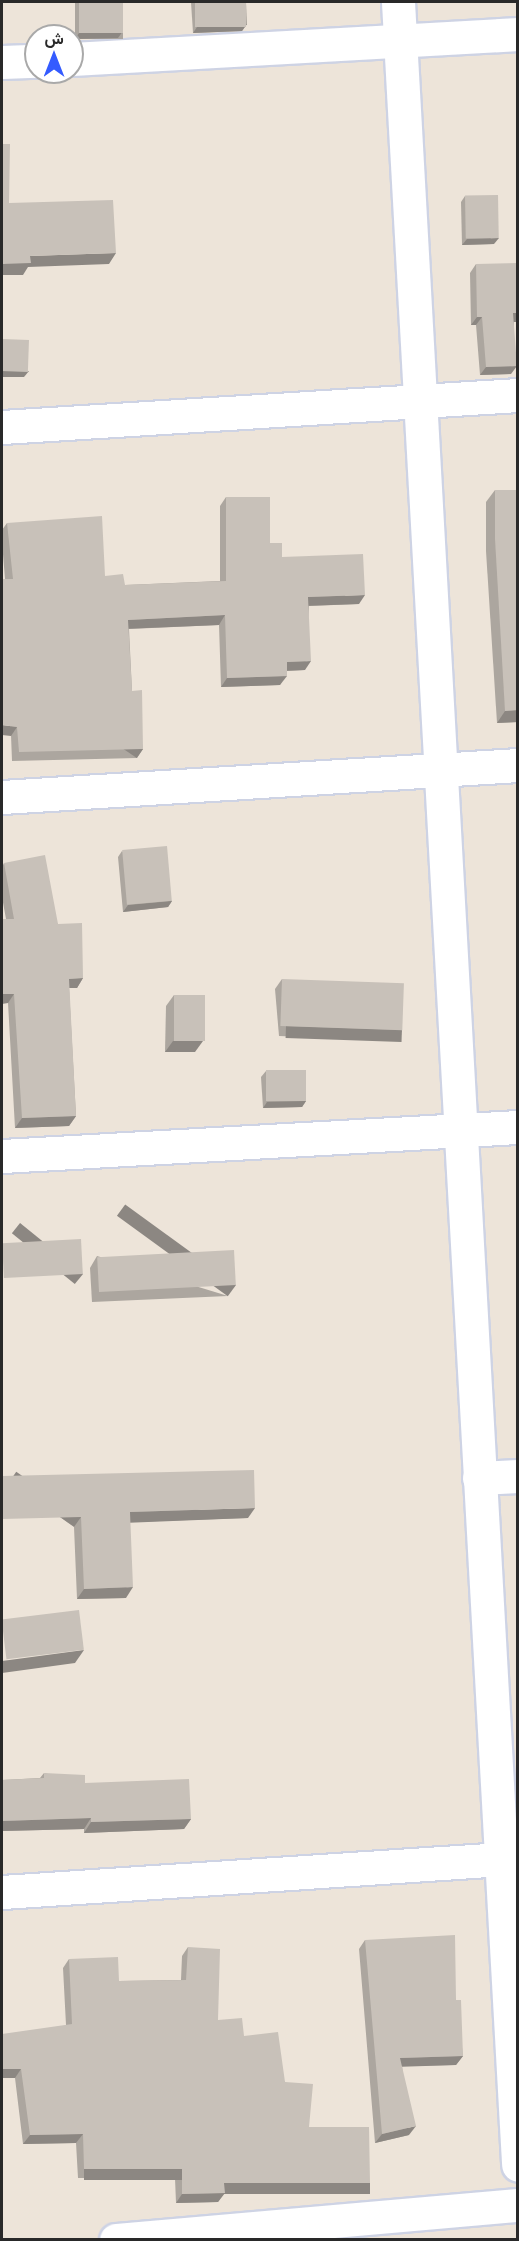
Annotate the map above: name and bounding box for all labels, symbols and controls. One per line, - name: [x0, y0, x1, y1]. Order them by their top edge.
- north arrow: [24, 24, 84, 84]
- text: ش: [44, 28, 64, 47]

